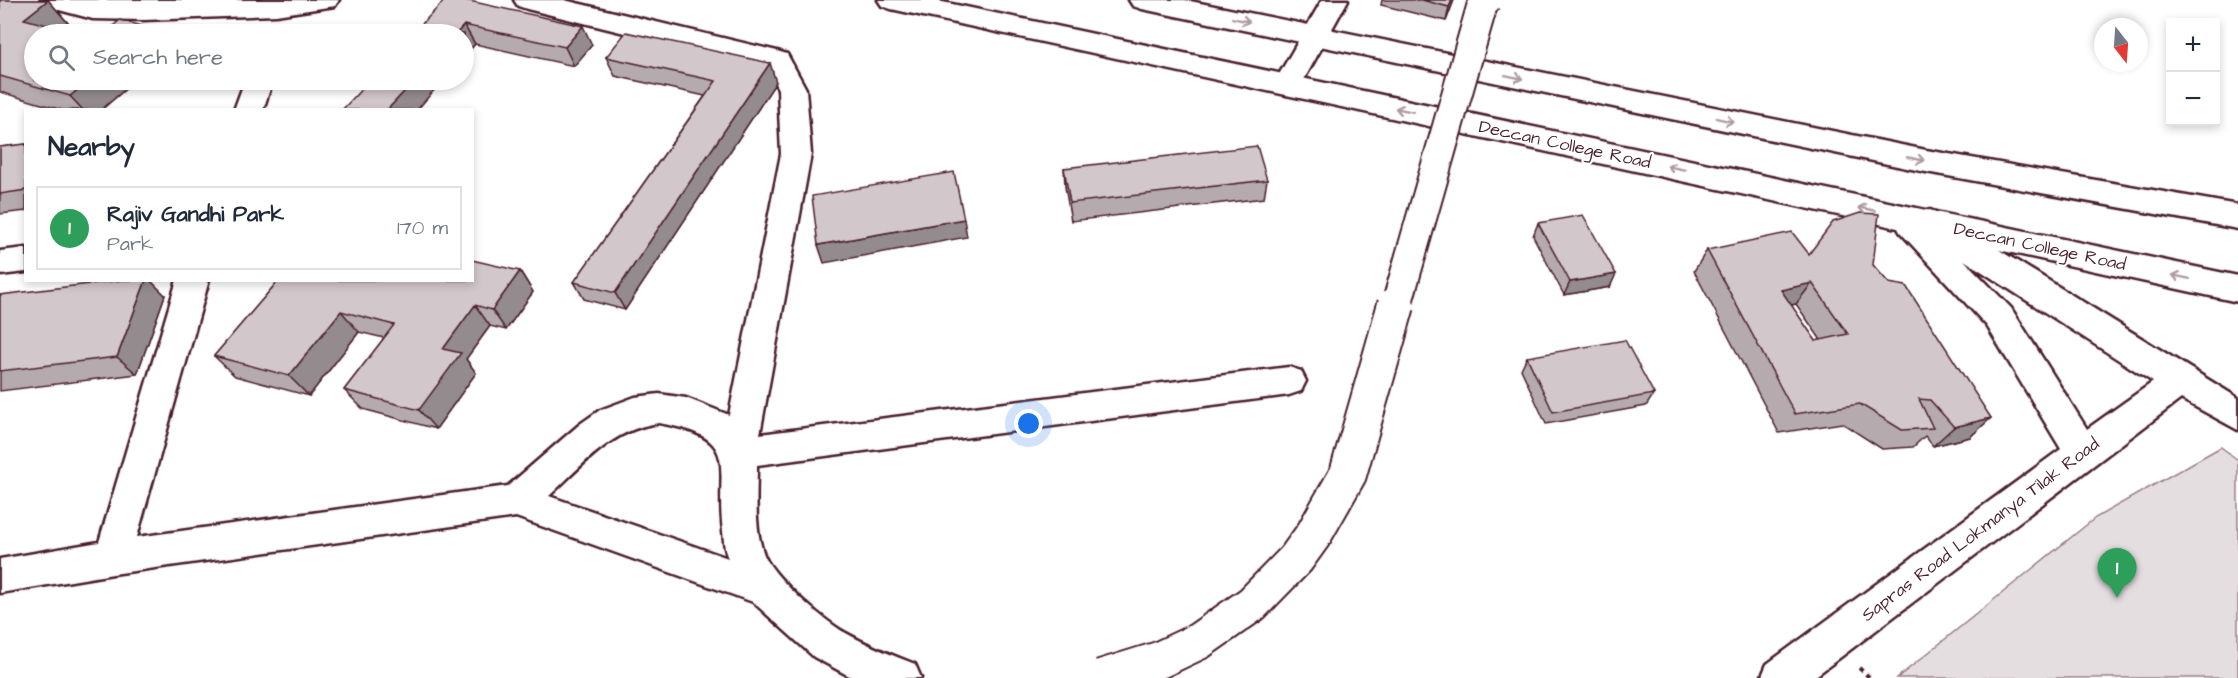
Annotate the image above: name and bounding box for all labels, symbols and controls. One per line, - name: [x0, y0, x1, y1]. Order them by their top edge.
- one-way arrow: [1230, 15, 1250, 26]
- north arrow: [2094, 18, 2148, 72]
- map controls: [2166, 18, 2220, 126]
- button: +: [2166, 18, 2220, 72]
- search box: [24, 24, 474, 90]
- icon: search: [45, 41, 78, 74]
- text: Search here: [93, 42, 223, 73]
- one-way arrow: [1504, 71, 1523, 83]
- button: −: [2166, 72, 2220, 126]
- one-way arrow: [1394, 103, 1413, 115]
- street label: Deccan College Road: [1476, 114, 1653, 176]
- one-way arrow: [1715, 115, 1735, 126]
- text: Nearby: [48, 129, 135, 165]
- one-way arrow: [1907, 154, 1926, 166]
- one-way arrow: [1667, 162, 1687, 173]
- text: Rajiv Gandhi Park: [107, 199, 284, 230]
- one-way arrow: [1858, 203, 1877, 214]
- text: 1: [68, 214, 71, 242]
- text: 170 m: [397, 214, 448, 242]
- street label: Deccan College Road: [1951, 216, 2128, 278]
- text: Park: [107, 230, 153, 258]
- one-way arrow: [2172, 271, 2191, 282]
- your location: [1014, 409, 1043, 438]
- street label: Sapras Road Lokmanya Tilak Road: [1856, 431, 2105, 628]
- pin: 1: [2098, 548, 2136, 598]

